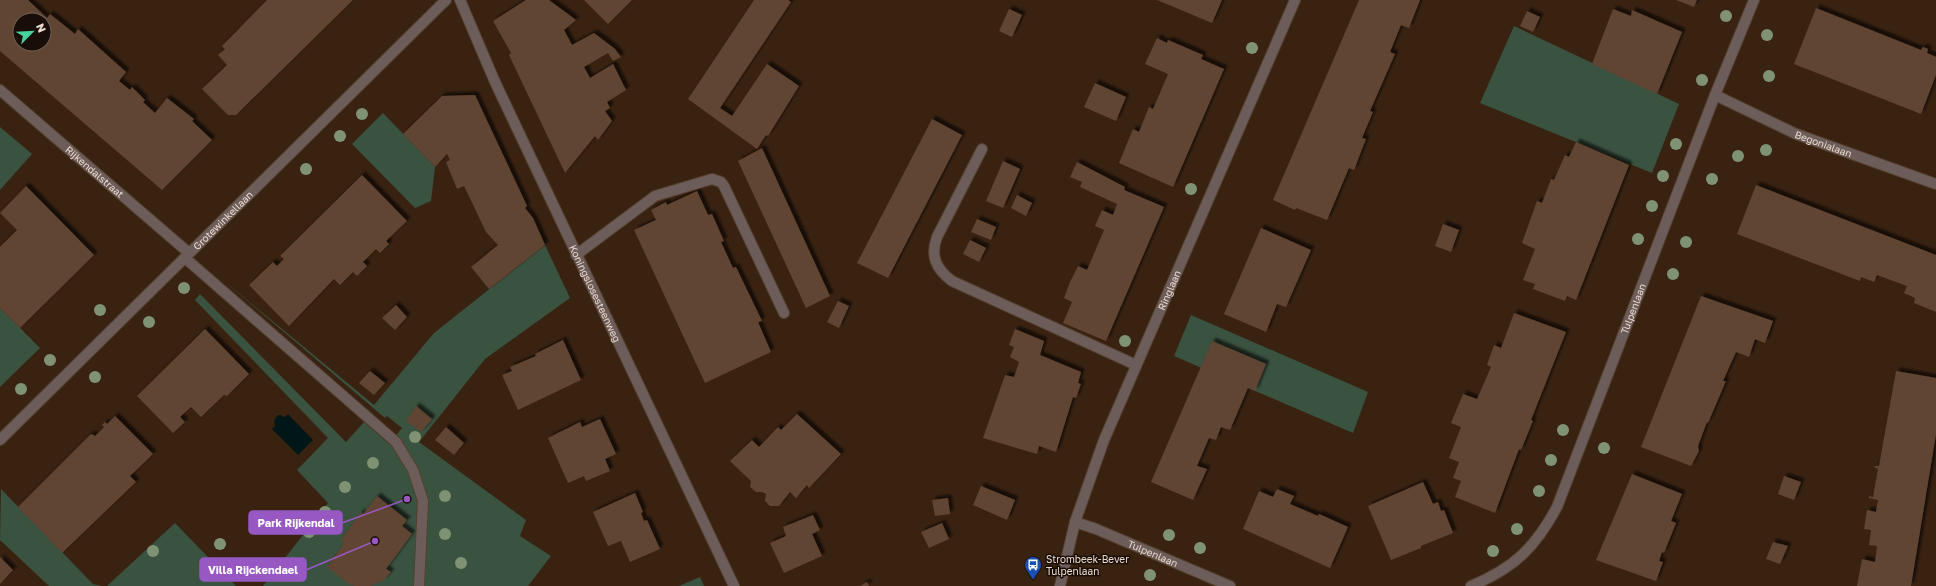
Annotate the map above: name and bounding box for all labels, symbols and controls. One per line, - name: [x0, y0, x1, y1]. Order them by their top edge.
- north arrow: [12, 12, 52, 52]
- text: N: [34, 21, 49, 34]
- street label: Begonialaan: [1793, 128, 1854, 160]
- street label: Rijkendalstraat: [63, 143, 126, 200]
- street label: Grotewinkellaan: [191, 188, 255, 252]
- street label: Koningslosesteenweg: [567, 243, 623, 344]
- street label: Ringlaan: [1155, 268, 1183, 312]
- street label: Tulpenlaan: [1618, 282, 1648, 336]
- callout: Park Rijkendal: [249, 511, 342, 534]
- text: Park Rijkendal: [258, 516, 335, 529]
- street label: Tulpenlaan: [1126, 537, 1180, 569]
- place label: Strombeek-Bever Tulpenlaan: [1046, 553, 1129, 577]
- bus stop icon: Strombeek-Bever Tulpenlaan: [1023, 555, 1043, 580]
- callout: Villa Rijckendael: [200, 558, 306, 581]
- text: Villa Rijckendael: [208, 563, 298, 576]

